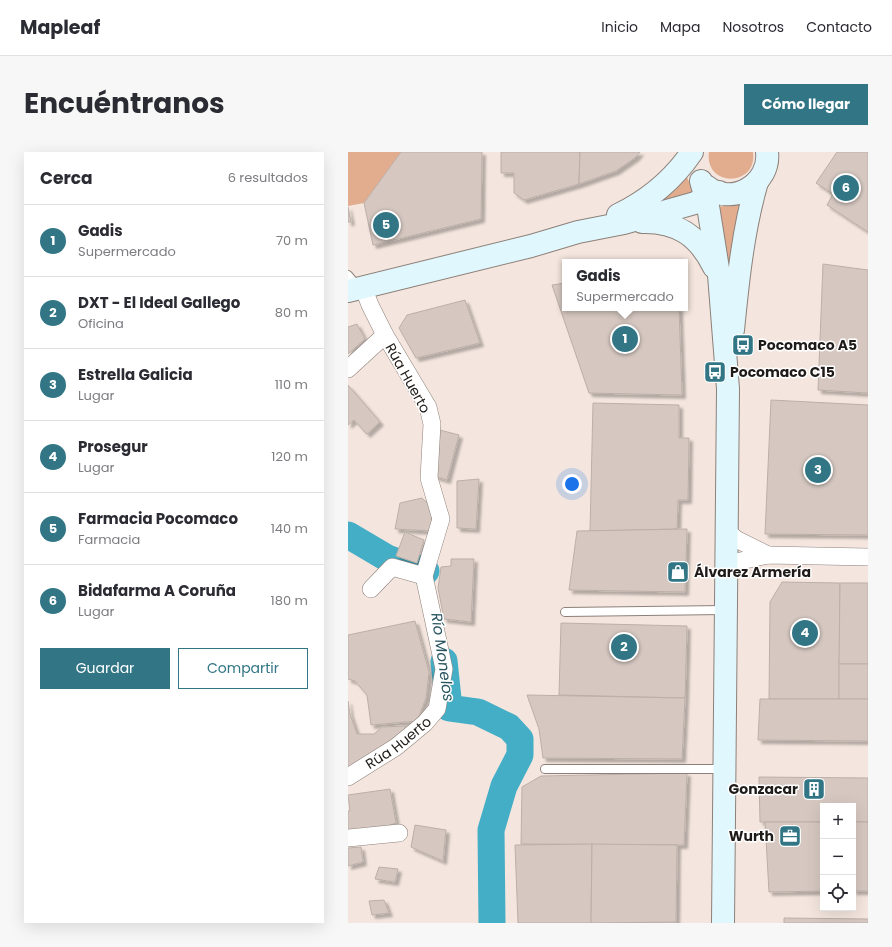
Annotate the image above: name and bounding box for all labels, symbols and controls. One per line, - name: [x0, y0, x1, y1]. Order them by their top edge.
- text: Mapleaf: [20, 14, 100, 41]
- text: Inicio: [601, 17, 638, 37]
- text: Mapa: [660, 17, 701, 37]
- text: Nosotros: [723, 17, 784, 37]
- text: Contacto: [806, 17, 872, 37]
- text: Encuéntranos: [24, 84, 225, 123]
- button: Cómo llegar: [744, 84, 868, 125]
- text: Cerca: [40, 166, 93, 190]
- text: 6 resultados: [228, 168, 308, 187]
- pin: 6: [833, 173, 859, 203]
- pin: 5: [373, 210, 399, 240]
- text: Gadis: [78, 220, 123, 241]
- text: 1: [51, 231, 55, 250]
- text: 70 m: [276, 231, 308, 250]
- text: Supermercado: [78, 242, 176, 261]
- popup: [562, 259, 688, 311]
- text: Gadis: [576, 265, 621, 286]
- text: Supermercado: [576, 287, 674, 306]
- text: DXT - El Ideal Gallego: [78, 292, 240, 313]
- text: 2: [49, 303, 57, 322]
- text: 80 m: [275, 303, 308, 322]
- text: Oficina: [78, 314, 124, 333]
- pin: 1: [612, 324, 638, 354]
- bus stop icon: Pocomaco A5: [730, 332, 756, 358]
- place label: Pocomaco A5: [758, 335, 857, 355]
- street label: Rúa Huerto: [381, 339, 435, 417]
- bus stop icon: Pocomaco C15: [702, 359, 728, 385]
- place label: Pocomaco C15: [730, 362, 835, 382]
- text: Estrella Galicia: [78, 364, 193, 385]
- text: 3: [49, 375, 57, 394]
- text: 110 m: [275, 375, 308, 394]
- text: Lugar: [78, 386, 114, 405]
- text: Prosegur: [78, 436, 148, 457]
- text: 4: [49, 447, 57, 466]
- text: 120 m: [271, 447, 308, 466]
- pin: 3: [805, 455, 831, 485]
- text: Lugar: [78, 458, 114, 477]
- your location: [562, 474, 582, 494]
- text: Farmacia Pocomaco: [78, 508, 238, 529]
- text: 5: [49, 519, 57, 538]
- text: 140 m: [271, 519, 308, 538]
- text: Farmacia: [78, 530, 140, 549]
- shop icon: Álvarez Armería: [665, 559, 691, 585]
- place label: Álvarez Armería: [694, 562, 811, 582]
- text: Bidafarma A Coruña: [78, 580, 236, 601]
- text: 6: [49, 591, 57, 610]
- text: 180 m: [271, 591, 308, 610]
- text: Lugar: [78, 602, 114, 621]
- water label: Río Monelos: [426, 611, 460, 703]
- pin: 4: [792, 618, 818, 648]
- pin: 2: [611, 632, 637, 662]
- button: Guardar: [40, 648, 170, 689]
- button: Compartir: [178, 648, 308, 689]
- street label: Rúa Huerto: [362, 712, 436, 774]
- building icon: Gonzacar: [801, 776, 827, 802]
- place label: Gonzacar: [729, 779, 798, 799]
- map controls: [820, 803, 856, 911]
- button: +: [820, 803, 856, 839]
- office icon: Wurth: [777, 823, 803, 849]
- place label: Wurth: [729, 826, 774, 846]
- button: −: [820, 839, 856, 875]
- button: locate: [820, 875, 856, 911]

